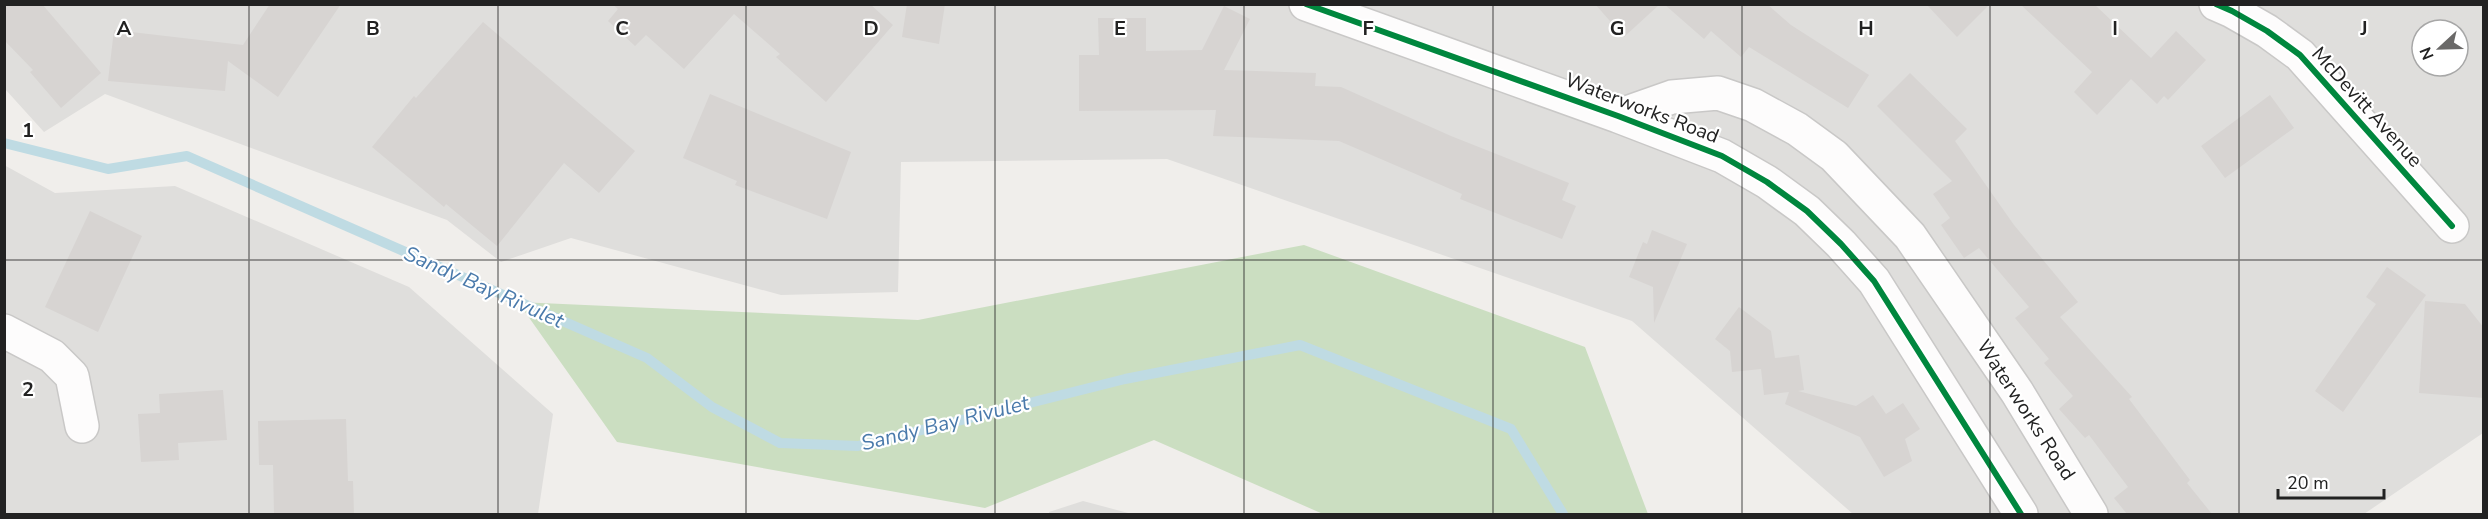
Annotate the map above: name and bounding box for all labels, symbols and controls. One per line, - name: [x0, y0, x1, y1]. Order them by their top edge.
- text: A: [117, 15, 132, 42]
- text: B: [366, 15, 380, 42]
- text: C: [615, 15, 629, 42]
- text: D: [863, 15, 879, 42]
- text: E: [1114, 15, 1126, 42]
- text: F: [1362, 15, 1374, 42]
- text: G: [1610, 15, 1624, 42]
- text: H: [1858, 15, 1874, 42]
- text: I: [2112, 15, 2118, 42]
- text: J: [2359, 15, 2368, 42]
- north arrow: [2410, 18, 2470, 78]
- street label: McDevitt Avenue: [2306, 41, 2428, 173]
- text: N: [2415, 44, 2439, 63]
- street label: Waterworks Road: [1561, 66, 1723, 150]
- text: 1: [22, 117, 34, 144]
- water label: Sandy Bay Rivulet: [400, 239, 569, 335]
- street label: Waterworks Road: [1970, 334, 2082, 486]
- text: 2: [22, 376, 34, 403]
- water label: Sandy Bay Rivulet: [858, 388, 1032, 457]
- scale bar: [2278, 462, 2384, 500]
- text: 20 m: [2287, 471, 2329, 495]

